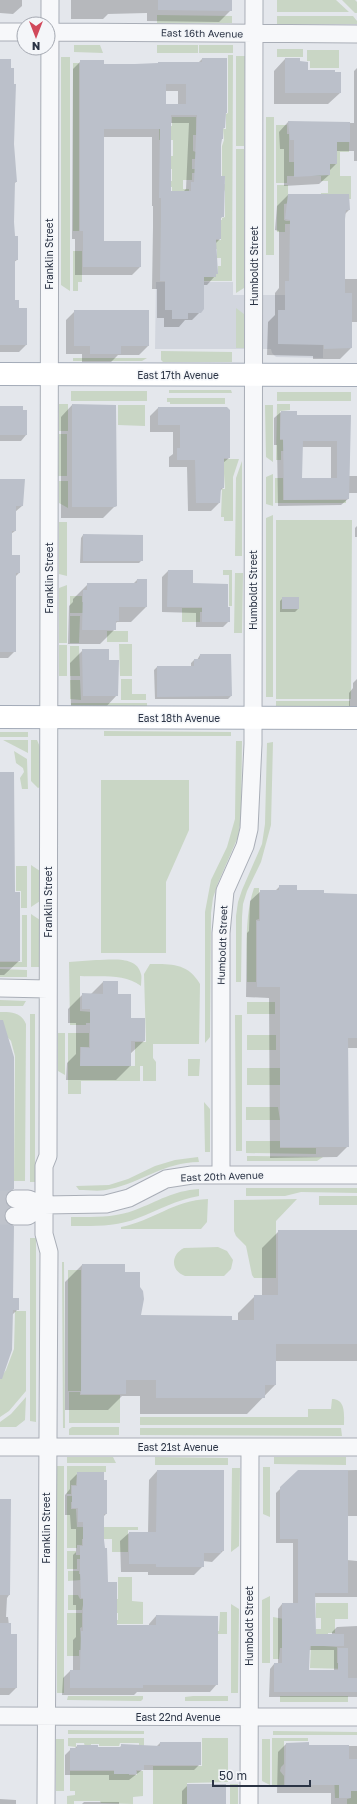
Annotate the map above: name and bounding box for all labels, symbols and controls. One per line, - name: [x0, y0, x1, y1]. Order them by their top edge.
- north arrow: [16, 16, 56, 56]
- street label: East 16th Avenue: [161, 26, 243, 40]
- text: N: [32, 40, 40, 53]
- street label: Franklin Street: [43, 218, 55, 290]
- street label: Humboldt Street: [248, 226, 260, 306]
- street label: East 17th Avenue: [137, 369, 219, 381]
- street label: Franklin Street: [43, 542, 55, 614]
- street label: Humboldt Street: [247, 550, 259, 630]
- street label: East 18th Avenue: [138, 712, 220, 724]
- street label: Franklin Street: [42, 866, 54, 938]
- street label: Humboldt Street: [215, 905, 229, 985]
- street label: East 20th Avenue: [180, 1169, 264, 1183]
- street label: East 21st Avenue: [137, 1441, 219, 1453]
- street label: Franklin Street: [40, 1492, 52, 1564]
- street label: Humboldt Street: [243, 1586, 255, 1666]
- street label: East 22nd Avenue: [135, 1711, 221, 1723]
- scale bar: [213, 1762, 310, 1788]
- text: 50 m: [219, 1768, 247, 1783]

